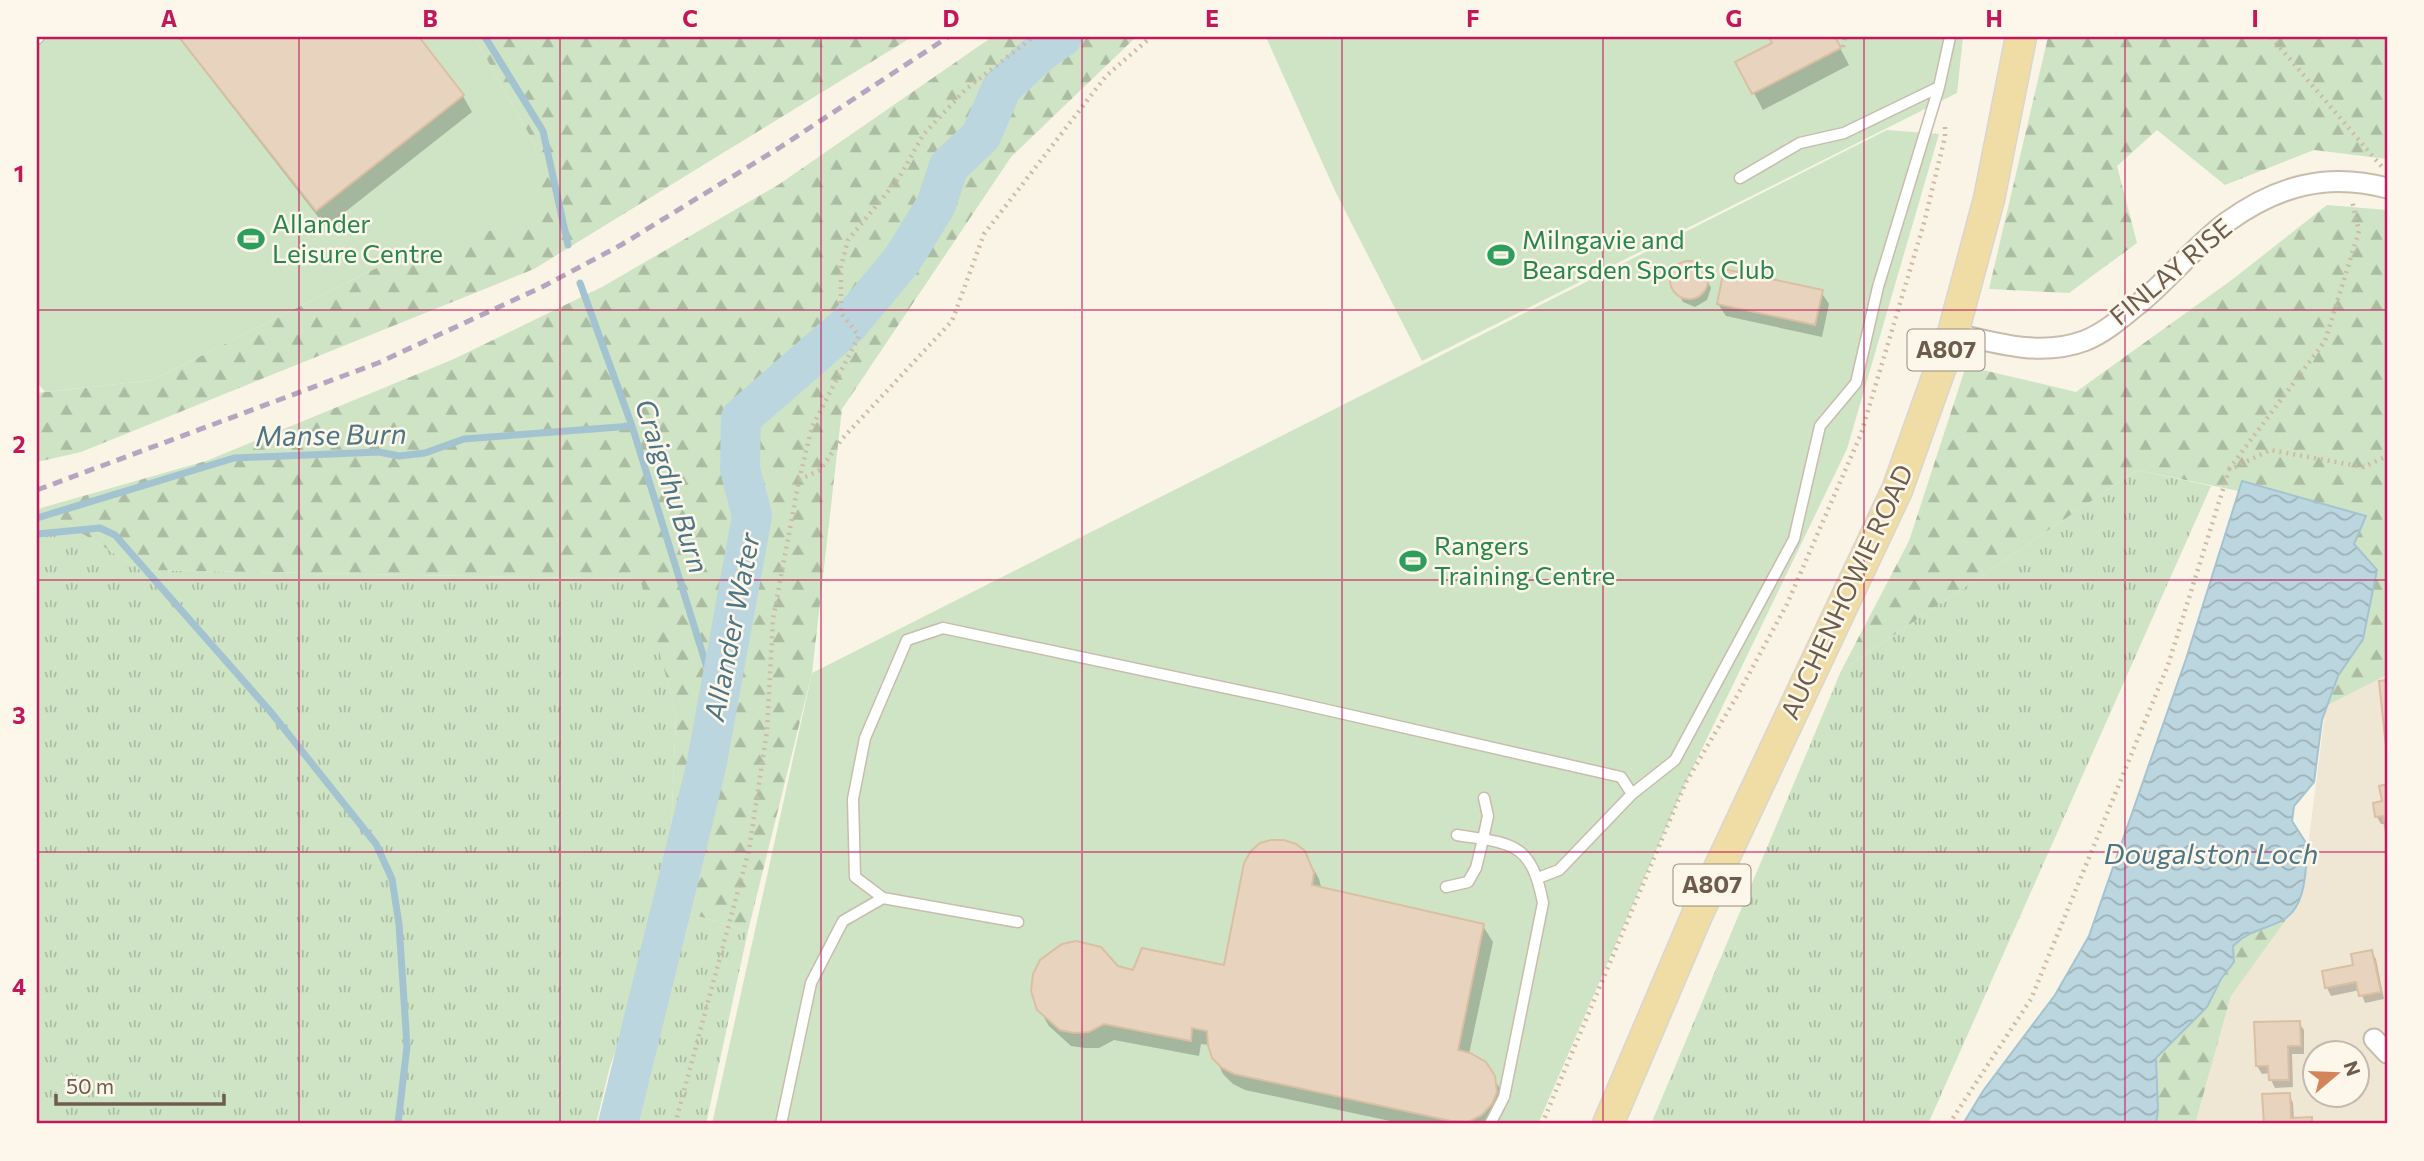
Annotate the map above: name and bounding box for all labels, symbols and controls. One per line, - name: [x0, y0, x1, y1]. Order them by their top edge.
- text: A: [161, 4, 178, 32]
- text: B: [422, 4, 438, 32]
- text: C: [682, 4, 698, 32]
- text: D: [943, 4, 960, 32]
- text: E: [1205, 4, 1219, 32]
- text: F: [1466, 4, 1480, 32]
- text: G: [1726, 4, 1742, 32]
- text: H: [1985, 4, 2003, 32]
- text: I: [2251, 4, 2259, 32]
- text: 1: [14, 159, 24, 187]
- place label: Allander Leisure Centre: [272, 207, 443, 268]
- street label: FINLAY RISE: [2103, 211, 2237, 331]
- place label: Milngavie and Bearsden Sports Club: [1522, 223, 1775, 284]
- sports icon: Allander Leisure Centre: [236, 224, 266, 254]
- sports icon: Milngavie and Bearsden Sports Club: [1486, 240, 1516, 270]
- road number: A807: [1908, 330, 1984, 370]
- water label: Craigdhu Burn: [629, 394, 717, 577]
- water label: Manse Burn: [255, 416, 407, 452]
- text: 2: [12, 430, 26, 458]
- street label: AUCHENHOWIE ROAD: [1773, 459, 1918, 724]
- water label: Allander Water: [696, 529, 766, 725]
- place label: Rangers Training Centre: [1434, 529, 1615, 590]
- sports icon: Rangers Training Centre: [1398, 546, 1428, 576]
- text: 3: [12, 701, 26, 729]
- water label: Dougalston Loch: [2104, 836, 2318, 870]
- road number: A807: [1674, 864, 1750, 906]
- text: 4: [12, 972, 26, 1000]
- north arrow: [2302, 1038, 2372, 1108]
- text: N: [2339, 1058, 2366, 1079]
- scale bar: [56, 1063, 224, 1107]
- text: 50 m: [66, 1073, 114, 1098]

